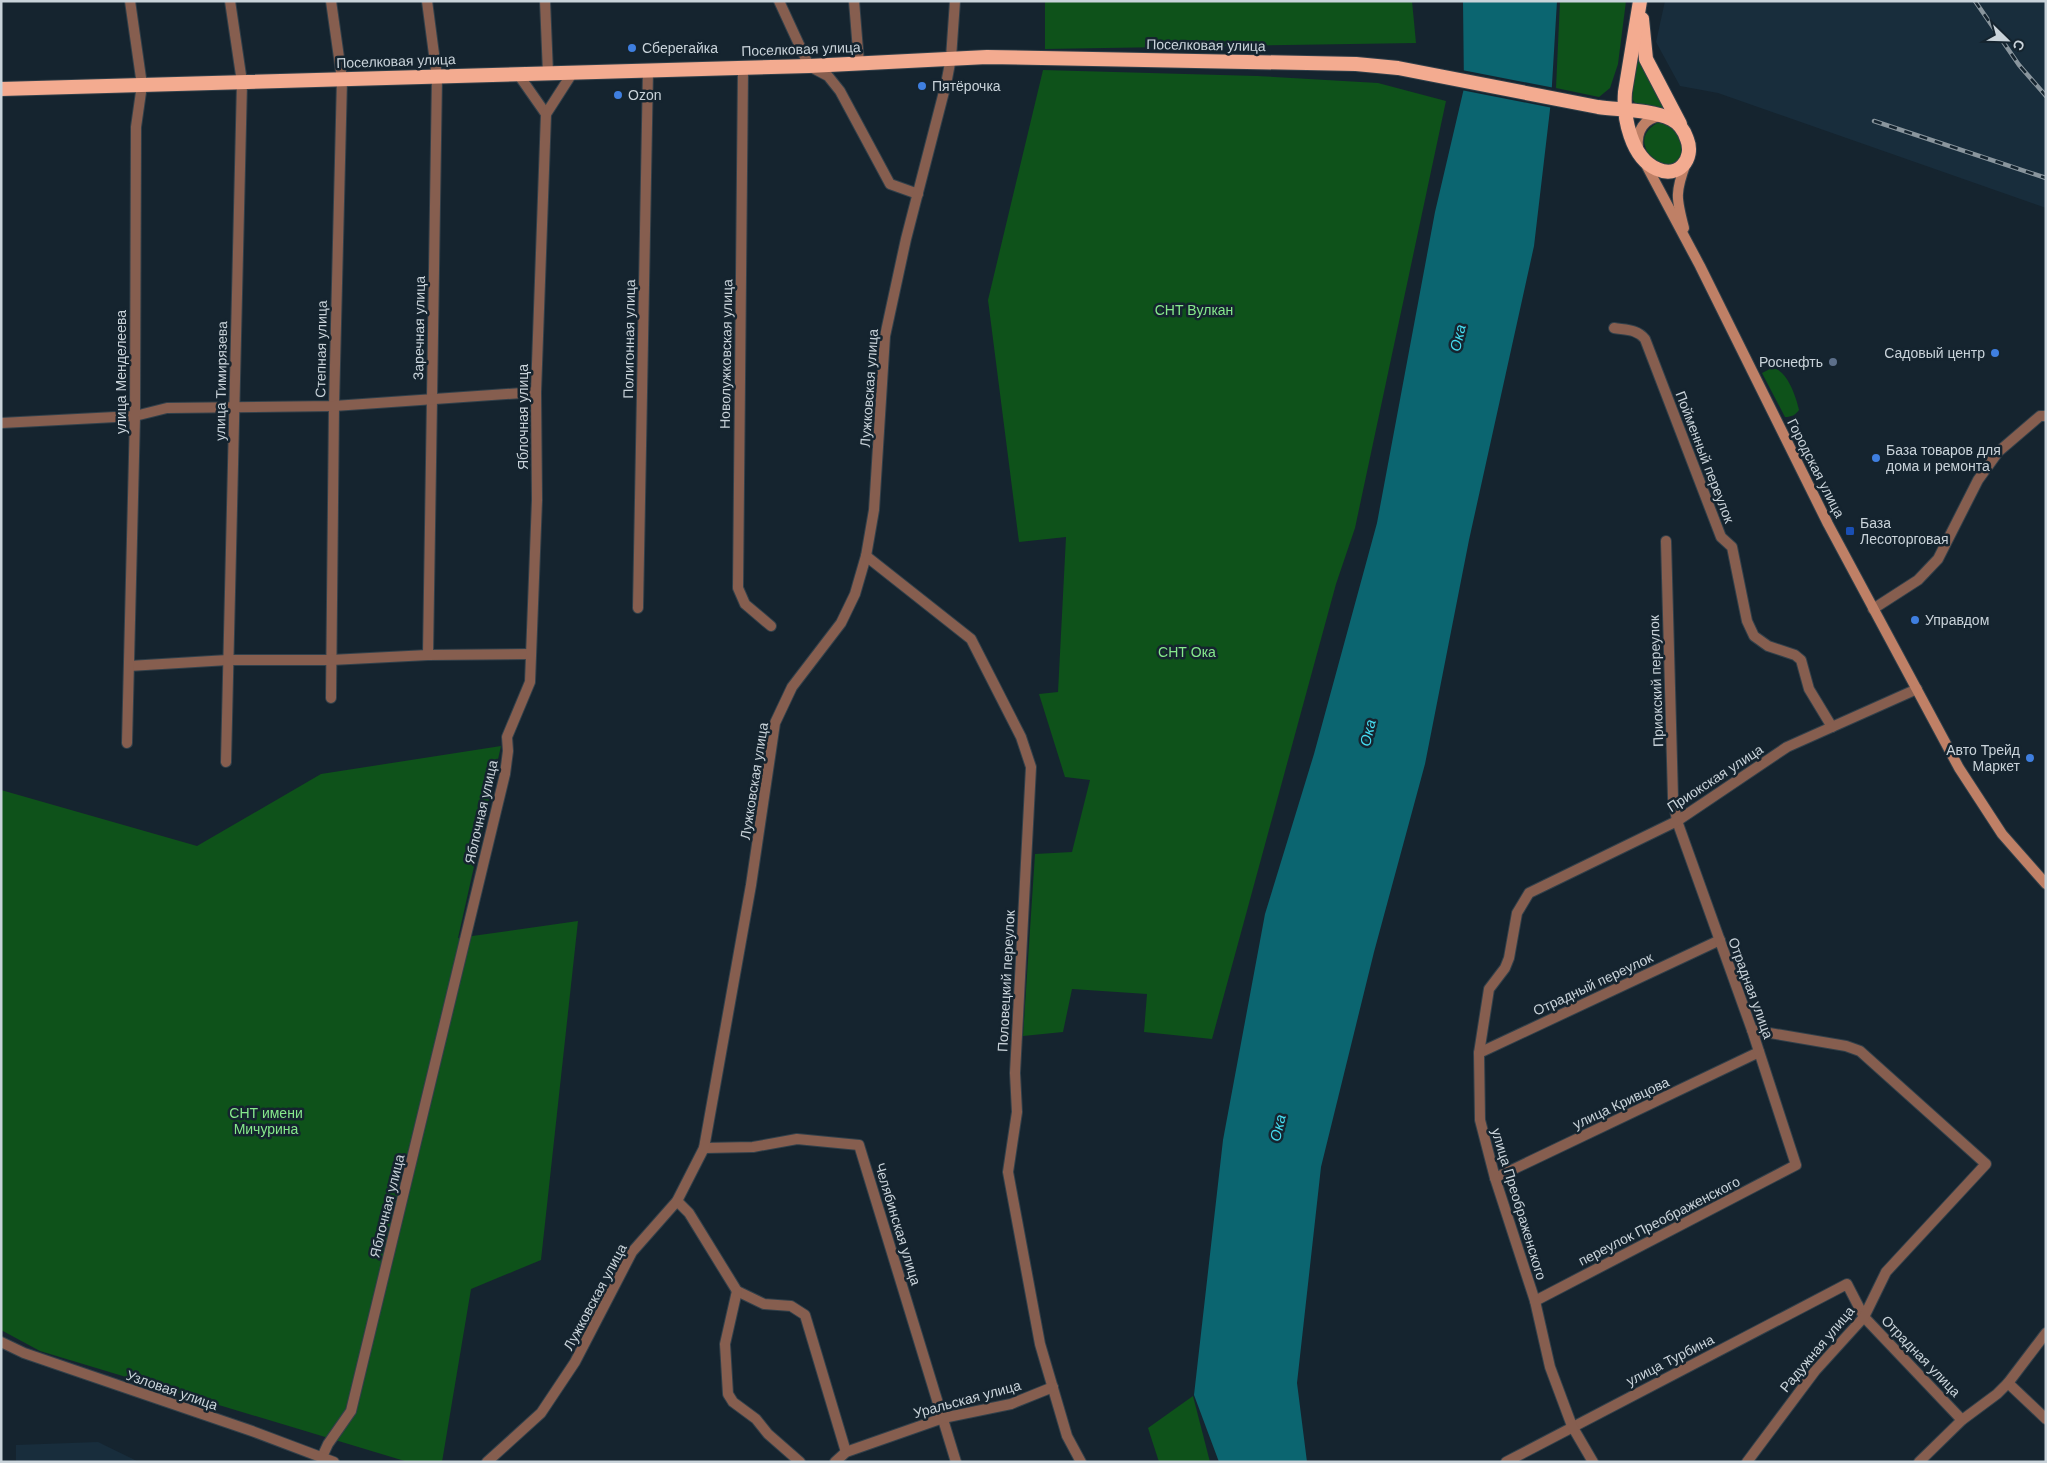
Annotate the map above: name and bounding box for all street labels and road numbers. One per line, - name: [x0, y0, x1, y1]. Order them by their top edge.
- street label: Поселковая улица: [1146, 36, 1266, 54]
- street label: Поселковая улица: [741, 39, 861, 59]
- street label: Поселковая улица: [336, 51, 456, 71]
- street label: Заречная улица: [410, 276, 428, 380]
- street label: Полигонная улица: [620, 279, 638, 399]
- street label: Новолужковская улица: [717, 279, 735, 429]
- street label: Степная улица: [312, 300, 330, 398]
- street label: улица Менделеева: [113, 310, 129, 434]
- street label: улица Тимирязева: [212, 321, 230, 441]
- street label: Лужковская улица: [857, 328, 881, 448]
- street label: Яблочная улица: [515, 364, 531, 470]
- street label: Пойменный переулок: [1672, 389, 1738, 526]
- street label: Городская улица: [1784, 416, 1848, 520]
- street label: Приокский переулок: [1646, 614, 1666, 747]
- street label: Лужковская улица: [737, 721, 771, 841]
- street label: Приокская улица: [1664, 741, 1766, 815]
- street label: Яблочная улица: [461, 758, 501, 865]
- street label: Половецкий переулок: [994, 909, 1018, 1052]
- street label: Отрадная улица: [1725, 935, 1777, 1041]
- street label: Отрадный переулок: [1531, 949, 1656, 1019]
- street label: улица Кривцова: [1570, 1074, 1672, 1132]
- street label: улица Преображенского: [1488, 1126, 1550, 1282]
- street label: Яблочная улица: [366, 1152, 408, 1259]
- street label: Челябинская улица: [872, 1161, 924, 1287]
- street label: переулок Преображенского: [1576, 1173, 1743, 1269]
- street label: Лужковская улица: [560, 1241, 630, 1353]
- street label: Радужная улица: [1777, 1303, 1858, 1395]
- street label: Отрадная улица: [1878, 1312, 1964, 1400]
- street label: улица Турбина: [1624, 1331, 1717, 1389]
- street label: Узловая улица: [124, 1367, 220, 1413]
- street label: Уральская улица: [912, 1377, 1023, 1421]

